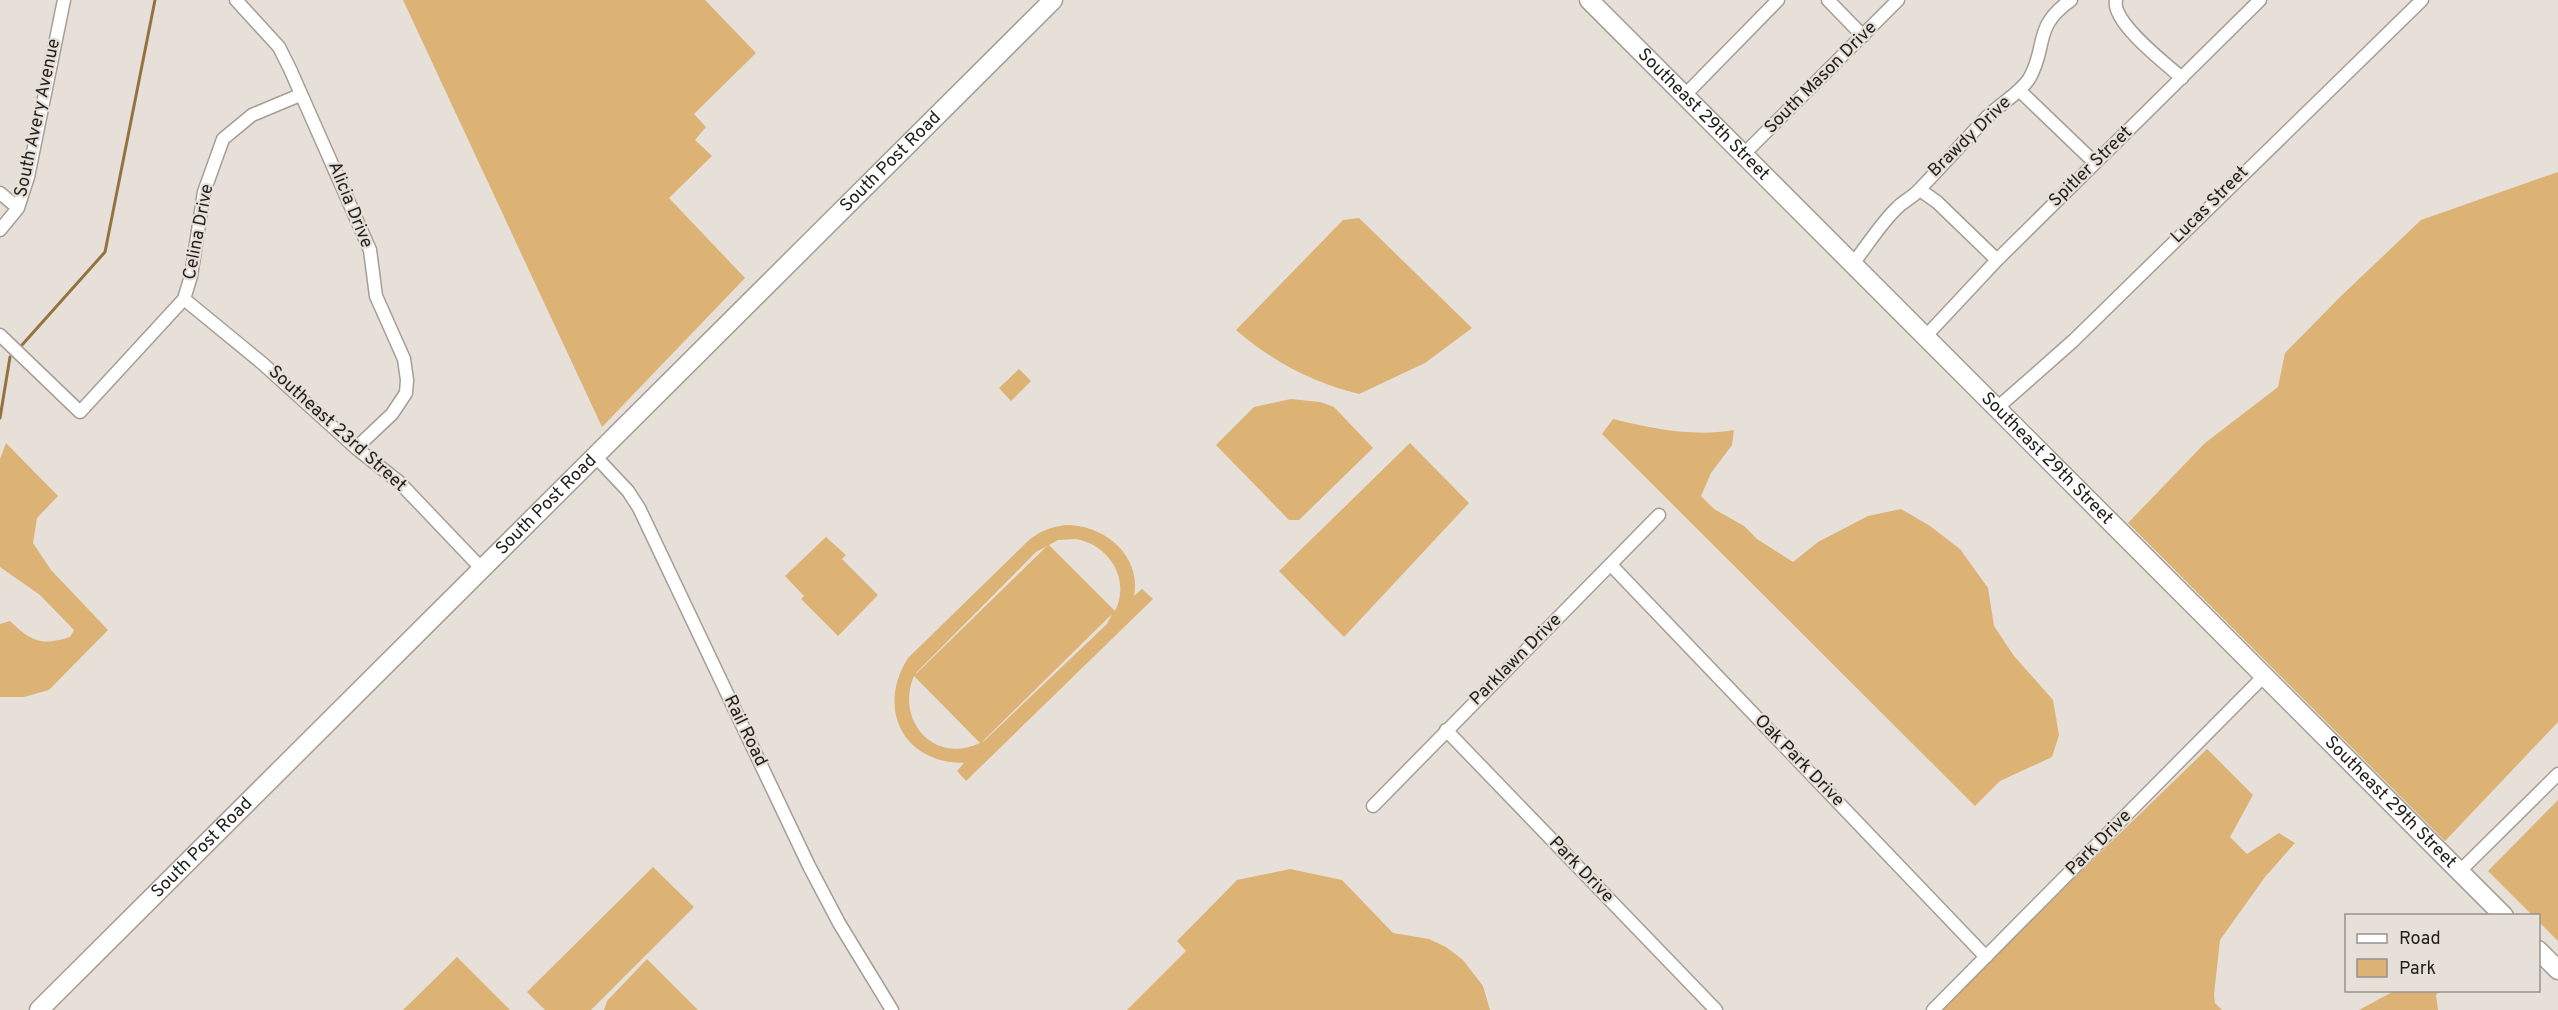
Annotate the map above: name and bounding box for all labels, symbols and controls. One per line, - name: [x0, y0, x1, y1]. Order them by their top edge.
- street label: South Mason Drive: [1760, 17, 1882, 139]
- street label: South Avery Avenue: [10, 37, 66, 199]
- street label: Southeast 29th Street: [1632, 43, 1775, 186]
- street label: Brawdy Drive: [1924, 92, 2016, 182]
- street label: South Post Road: [835, 106, 946, 217]
- street label: Spitler Street: [2044, 121, 2138, 213]
- street label: Alicia Drive: [322, 158, 378, 252]
- street label: Lucas Street: [2166, 161, 2254, 249]
- street label: Celina Drive: [178, 182, 220, 282]
- street label: Southeast 23rd Street: [263, 361, 411, 497]
- street label: Southeast 29th Street: [1976, 387, 2118, 530]
- street label: South Post Road: [491, 449, 602, 560]
- street label: Parklawn Drive: [1465, 609, 1567, 711]
- street label: Rail Road: [718, 692, 772, 770]
- street label: Oak Park Drive: [1749, 710, 1849, 812]
- street label: Southeast 29th Street: [2319, 731, 2461, 873]
- street label: South Post Road: [146, 792, 257, 903]
- street label: Park Drive: [2061, 805, 2137, 881]
- street label: Park Drive: [1544, 832, 1618, 908]
- legend: [2345, 914, 2540, 992]
- text: Road: [2399, 928, 2441, 951]
- text: Park: [2399, 958, 2436, 981]

